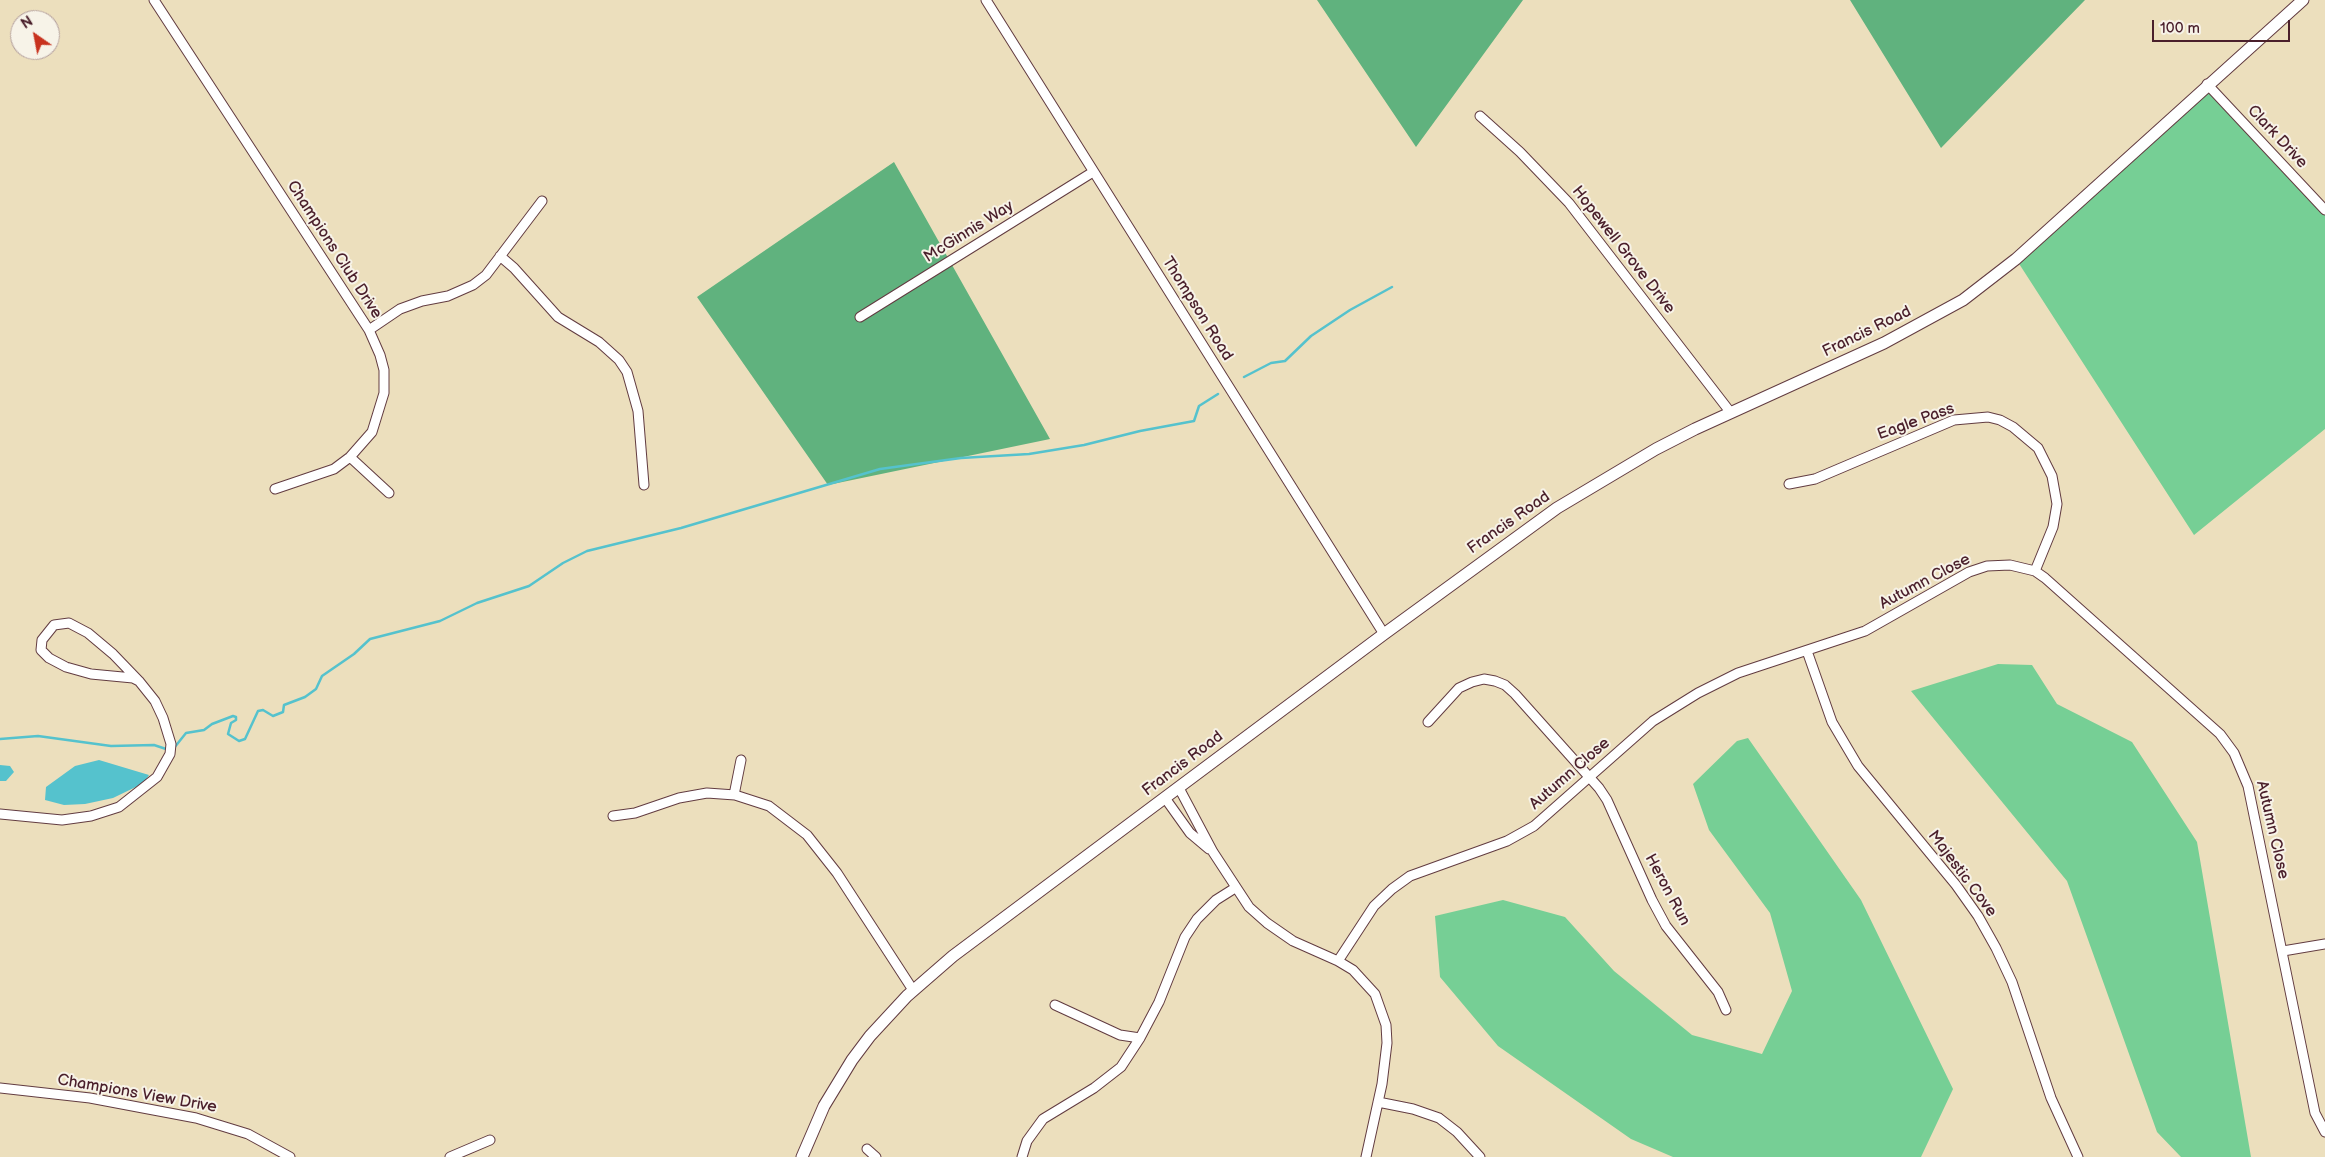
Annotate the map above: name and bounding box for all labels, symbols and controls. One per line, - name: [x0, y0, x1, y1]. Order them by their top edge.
- north arrow: [10, 10, 60, 60]
- scale bar: [2155, 10, 2292, 42]
- text: N: [18, 13, 36, 33]
- text: 100 m: [2160, 19, 2200, 38]
- street label: Clark Drive: [2243, 101, 2311, 173]
- street label: Champions Club Drive: [282, 177, 386, 323]
- street label: Hopewell Grove Drive: [1567, 182, 1679, 318]
- street label: McGinnis Way: [921, 197, 1017, 267]
- street label: Thompson Road: [1157, 254, 1237, 364]
- street label: Francis Road: [1820, 302, 1914, 362]
- street label: Eagle Pass: [1875, 399, 1957, 445]
- street label: Francis Road: [1464, 488, 1554, 558]
- street label: Autumn Close: [1876, 550, 1974, 614]
- street label: Francis Road: [1139, 727, 1227, 801]
- street label: Autumn Close: [1526, 734, 1614, 814]
- street label: Autumn Close: [2251, 779, 2293, 881]
- street label: Majestic Cove: [1923, 827, 2001, 921]
- street label: Heron Run: [1640, 851, 1694, 929]
- street label: Champions View Drive: [56, 1071, 218, 1117]

